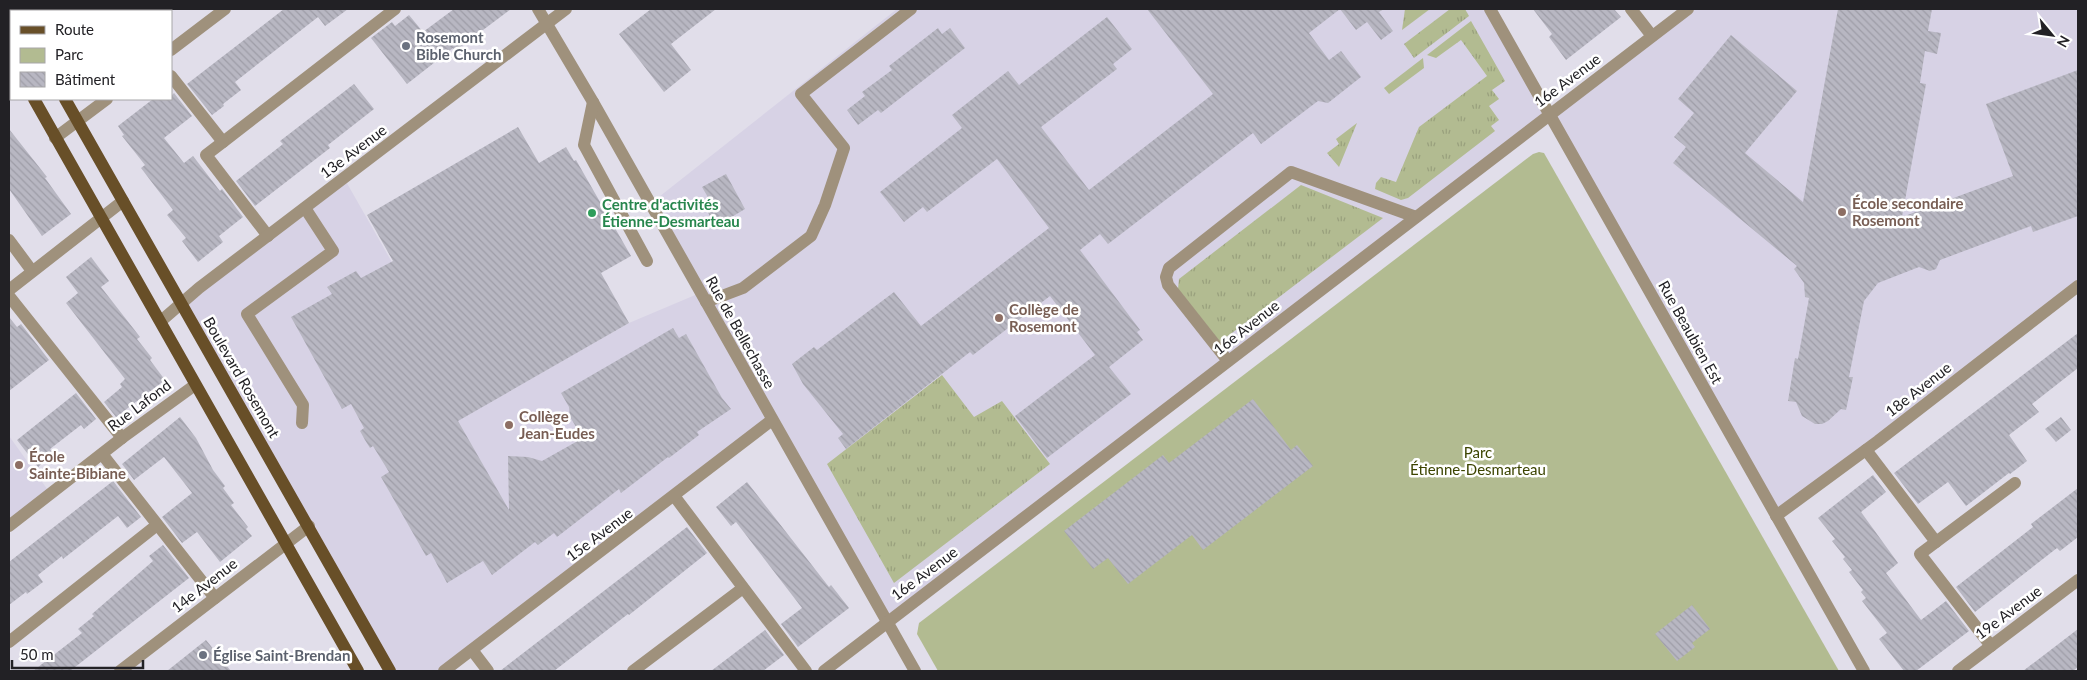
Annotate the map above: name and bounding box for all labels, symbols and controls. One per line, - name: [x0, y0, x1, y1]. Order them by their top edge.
- legend: [10, 10, 172, 100]
- north arrow: [2027, 10, 2077, 60]
- text: Route: [55, 20, 94, 38]
- place label: Rosemont Bible Church: [416, 28, 501, 63]
- text: N: [2054, 33, 2074, 50]
- marker: Rosemont Bible Church: [400, 40, 412, 52]
- text: Parc: [55, 45, 84, 63]
- street label: 16e Avenue: [1530, 49, 1604, 111]
- text: Bâtiment: [55, 70, 116, 88]
- street label: 13e Avenue: [316, 120, 390, 182]
- place label: École secondaire Rosemont: [1852, 194, 1964, 229]
- place label: Centre d'activités Étienne-Desmarteau: [602, 195, 740, 230]
- marker: École secondaire Rosemont: [1836, 206, 1848, 218]
- marker: Centre d'activités Étienne-Desmarteau: [586, 207, 598, 219]
- street label: Rue de Bellechasse: [703, 273, 779, 391]
- street label: Rue Beaubien Est: [1655, 277, 1727, 387]
- street label: 16e Avenue: [1210, 296, 1282, 358]
- place label: Collège de Rosemont: [1009, 300, 1079, 335]
- marker: Collège de Rosemont: [993, 312, 1005, 324]
- street label: Boulevard Rosemont: [200, 313, 284, 441]
- street label: 18e Avenue: [1882, 358, 1954, 420]
- street label: Rue Lafond: [104, 375, 174, 435]
- place label: Collège Jean-Eudes: [519, 407, 595, 442]
- marker: Collège Jean-Eudes: [503, 419, 515, 431]
- park label: Parc Étienne-Desmarteau: [1410, 443, 1546, 478]
- place label: École Sainte-Bibiane: [29, 447, 126, 482]
- marker: École Sainte-Bibiane: [13, 459, 25, 471]
- street label: 15e Avenue: [562, 503, 636, 565]
- street label: 16e Avenue: [887, 542, 961, 604]
- street label: 14e Avenue: [168, 554, 240, 616]
- street label: 19e Avenue: [1971, 581, 2045, 643]
- scale bar: [12, 638, 144, 670]
- text: 50 m: [20, 645, 54, 663]
- place label: Église Saint-Brendan: [213, 646, 350, 664]
- marker: Église Saint-Brendan: [197, 649, 209, 661]

